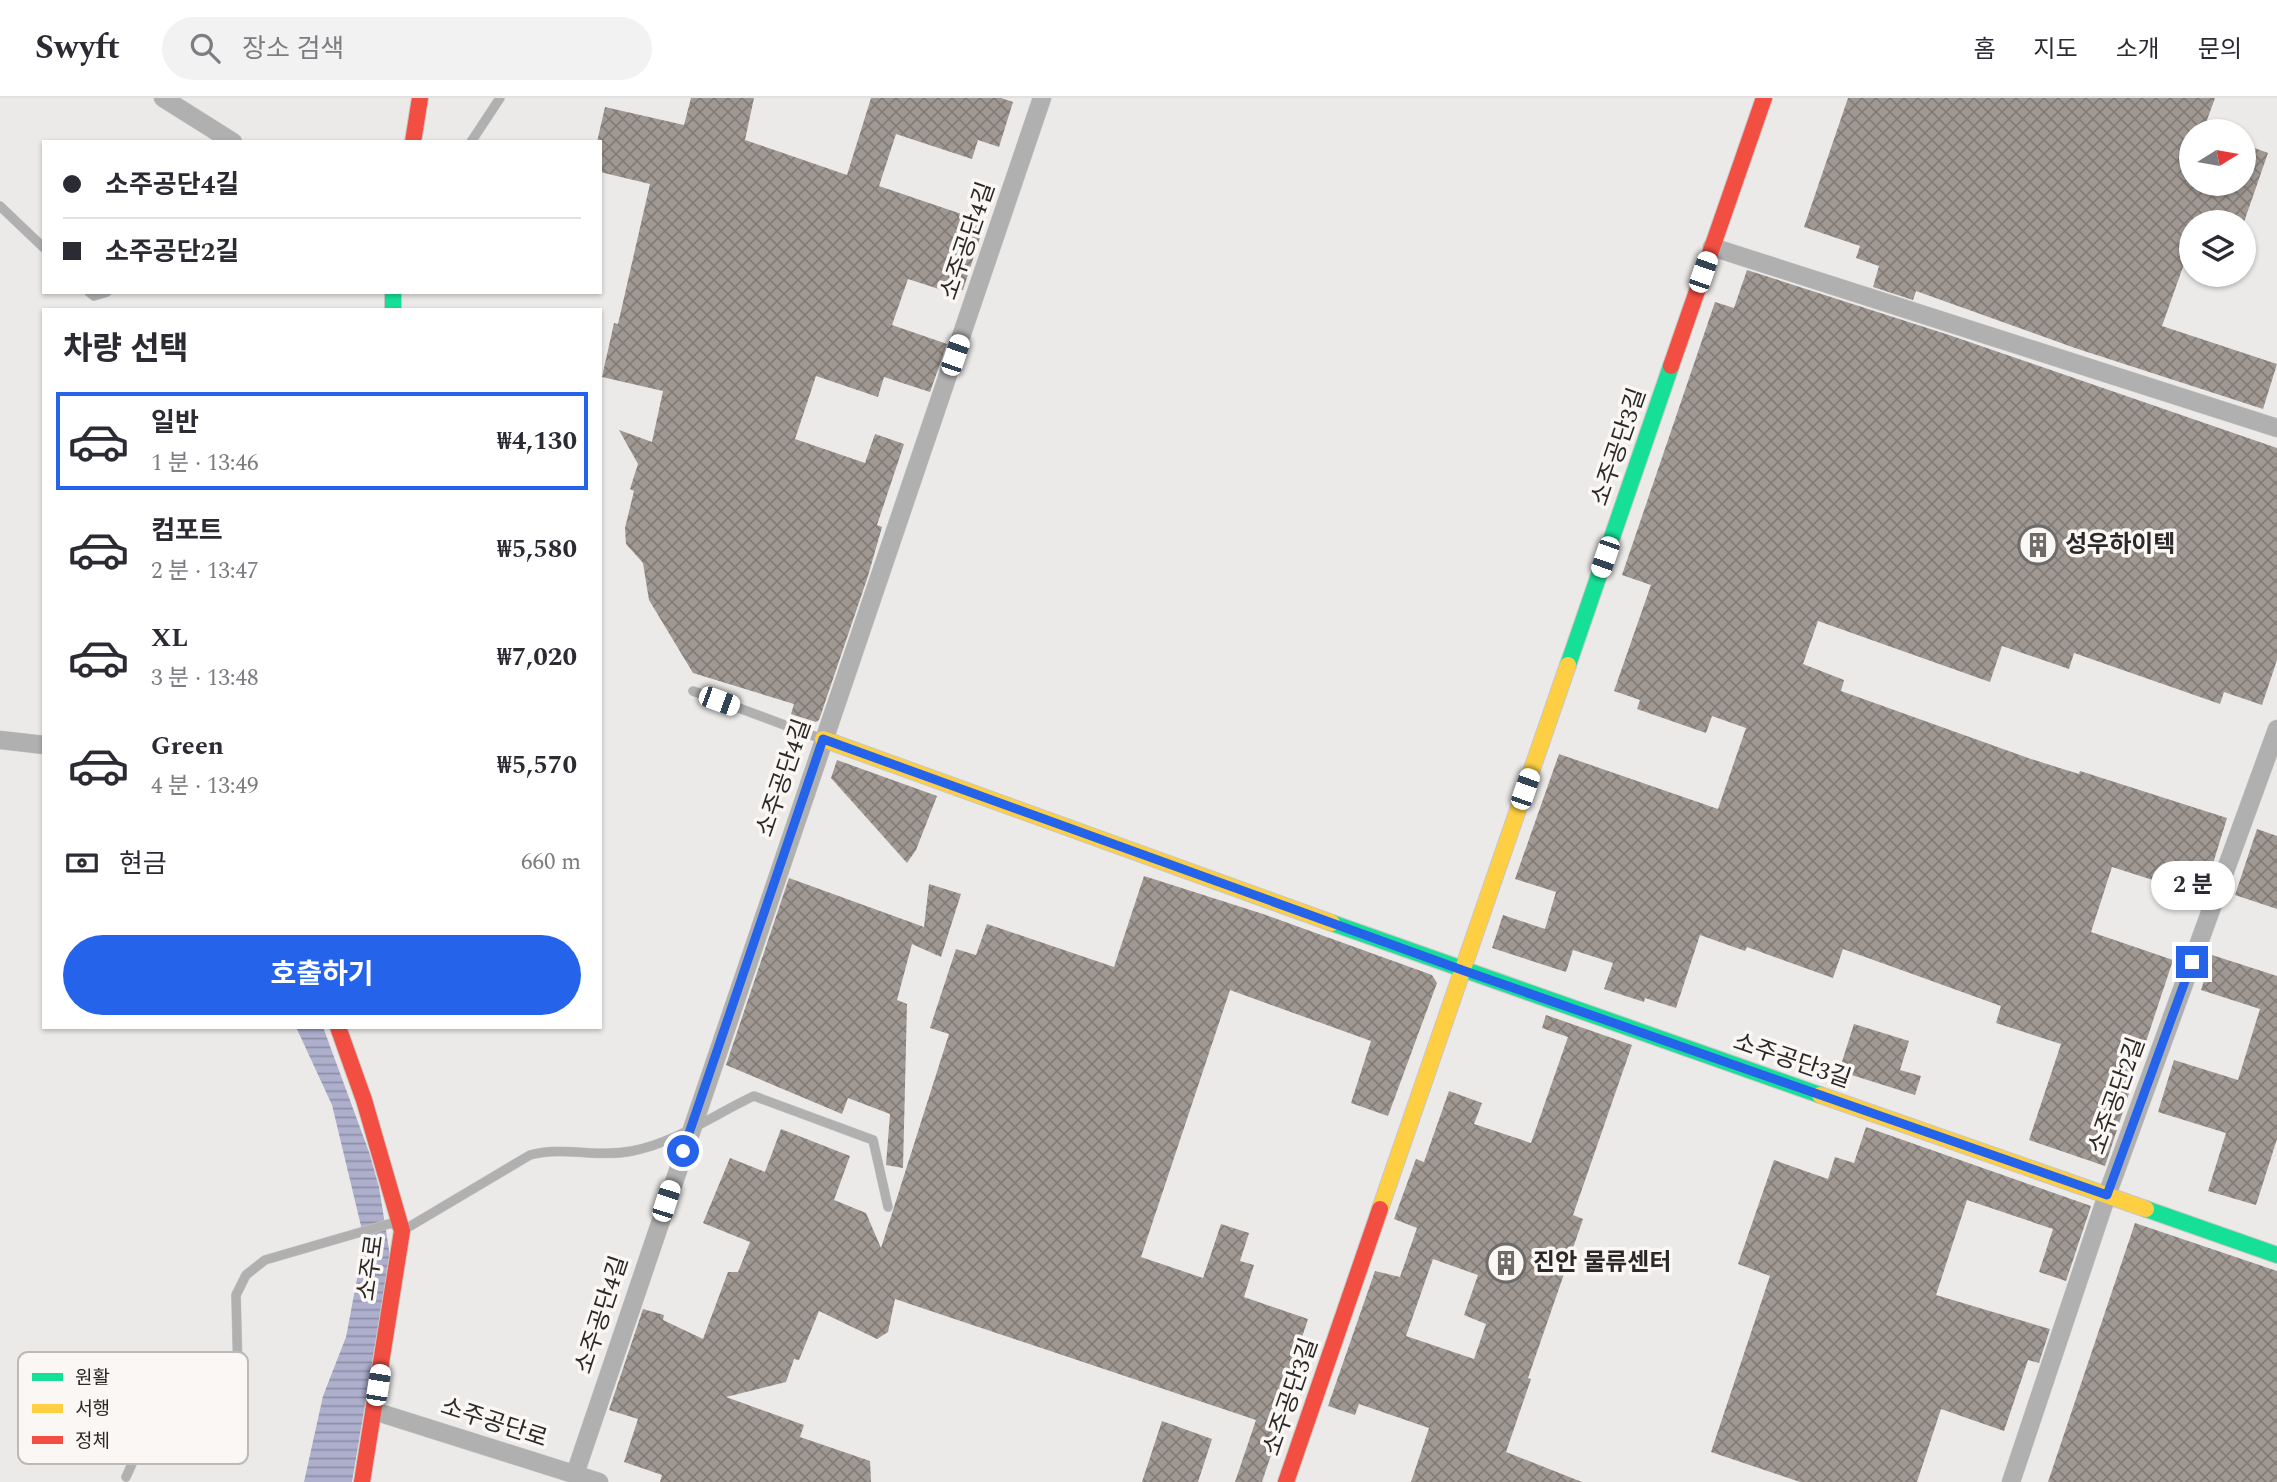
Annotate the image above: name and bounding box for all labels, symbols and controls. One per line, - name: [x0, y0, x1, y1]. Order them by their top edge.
- search box: [162, 17, 652, 80]
- text: Swyft: [35, 23, 120, 73]
- icon: search: [186, 29, 224, 67]
- text: 장소 검색: [242, 29, 344, 69]
- text: 홈: [1973, 32, 1995, 68]
- text: 지도: [2033, 32, 2078, 68]
- text: 소개: [2116, 32, 2160, 68]
- text: 문의: [2198, 32, 2242, 68]
- north arrow: [2179, 119, 2256, 196]
- map controls: [2179, 119, 2256, 287]
- text: 소주공단4길: [105, 165, 239, 205]
- street label: 소주공단4길: [931, 177, 1005, 305]
- button: layers: [2179, 210, 2256, 287]
- text: 소주공단2길: [105, 232, 239, 272]
- car: [1687, 249, 1720, 295]
- text: 차량 선택: [63, 325, 189, 374]
- car: [939, 332, 972, 378]
- street label: 소주공단3길: [1582, 383, 1656, 511]
- text: 일반: [151, 403, 199, 443]
- icon: car: [67, 410, 130, 473]
- text: ₩4,130: [497, 421, 577, 461]
- text: 1 분 · 13:46: [151, 446, 258, 481]
- text: 컴포트: [151, 511, 223, 551]
- icon: car: [67, 518, 130, 581]
- building icon: 성우하이텍: [2017, 524, 2059, 566]
- place label: 성우하이텍: [2065, 527, 2175, 563]
- text: ₩5,580: [497, 529, 577, 569]
- car: [1589, 534, 1622, 580]
- text: 2 분 · 13:47: [151, 554, 258, 589]
- text: XL: [151, 618, 188, 658]
- icon: car: [67, 626, 130, 689]
- text: ₩7,020: [497, 637, 577, 677]
- text: 3 분 · 13:48: [151, 661, 258, 696]
- car: [696, 684, 743, 718]
- street label: 소주공단4길: [747, 714, 821, 842]
- text: Green: [151, 726, 224, 766]
- icon: car: [67, 734, 130, 797]
- text: ₩5,570: [497, 745, 577, 785]
- car: [1509, 766, 1542, 812]
- text: 4 분 · 13:49: [151, 769, 258, 804]
- icon: cash: [63, 844, 101, 882]
- text: 현금: [119, 844, 167, 884]
- text: 660 m: [521, 845, 581, 880]
- callout: 2 분: [2150, 860, 2234, 910]
- text: 2 분: [2173, 868, 2213, 903]
- button: 호출하기: [63, 935, 581, 1015]
- route end: [2176, 946, 2208, 978]
- street label: 소주공단3길: [1728, 1024, 1856, 1098]
- street label: 소주공단2길: [2079, 1032, 2155, 1160]
- route start: [667, 1135, 699, 1167]
- car: [650, 1178, 683, 1224]
- street label: 소주로: [349, 1233, 393, 1303]
- building icon: 진안 물류센터: [1485, 1242, 1527, 1284]
- place label: 진안 물류센터: [1533, 1245, 1671, 1281]
- street label: 소주공단4길: [566, 1251, 638, 1379]
- street label: 소주공단3길: [1254, 1333, 1328, 1461]
- legend: [18, 1352, 248, 1464]
- car: [365, 1363, 392, 1407]
- text: 원활: [75, 1364, 110, 1393]
- street label: 소주공단로: [436, 1389, 552, 1457]
- text: 서행: [75, 1395, 110, 1424]
- text: 정체: [75, 1427, 110, 1456]

